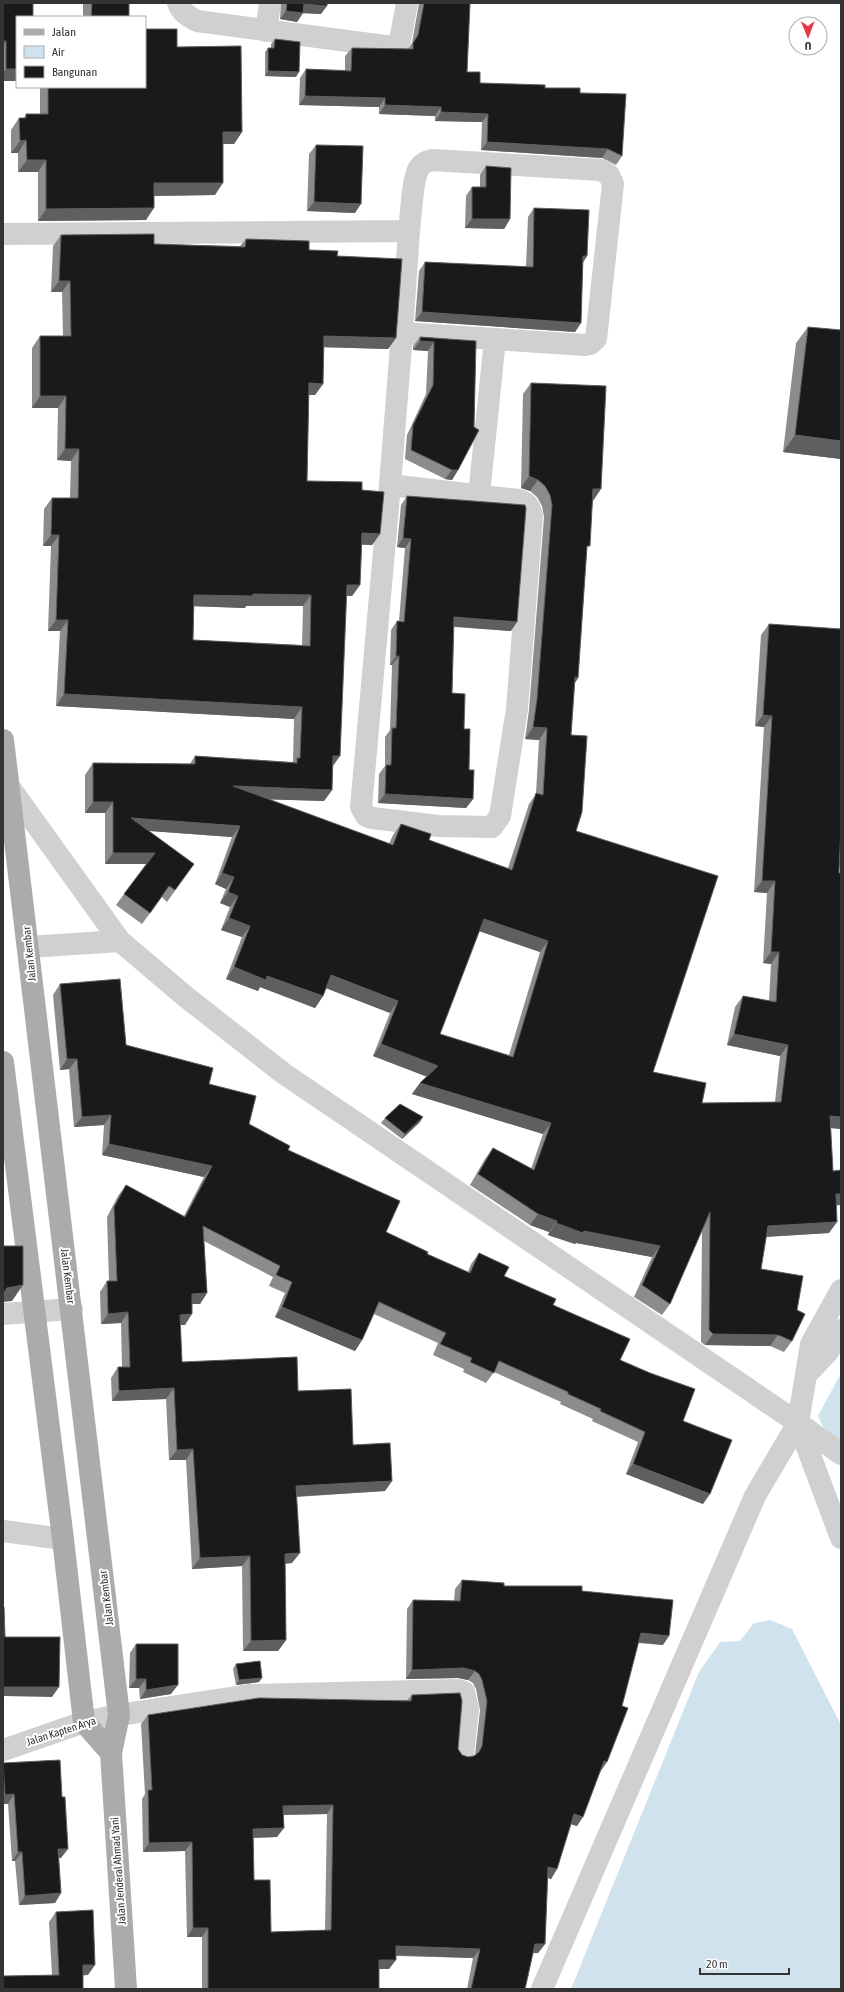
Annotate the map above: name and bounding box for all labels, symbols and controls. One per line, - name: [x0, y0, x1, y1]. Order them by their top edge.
- legend: [16, 16, 146, 88]
- north arrow: [788, 16, 828, 56]
- text: Jalan: [52, 25, 76, 39]
- text: U: [805, 40, 812, 52]
- text: Air: [52, 45, 65, 59]
- text: Bangunan: [52, 65, 97, 79]
- street label: Jalan Kembar: [20, 925, 38, 982]
- street label: Jalan Kembar: [59, 1248, 77, 1305]
- street label: Jalan Kembar: [97, 1569, 115, 1626]
- street label: Jalan Kapten Arya: [25, 1714, 97, 1748]
- street label: Jalan Jenderal Ahmad Yani: [108, 1817, 128, 1925]
- scale bar: [700, 1950, 789, 1976]
- text: 20 m: [706, 1957, 728, 1971]

